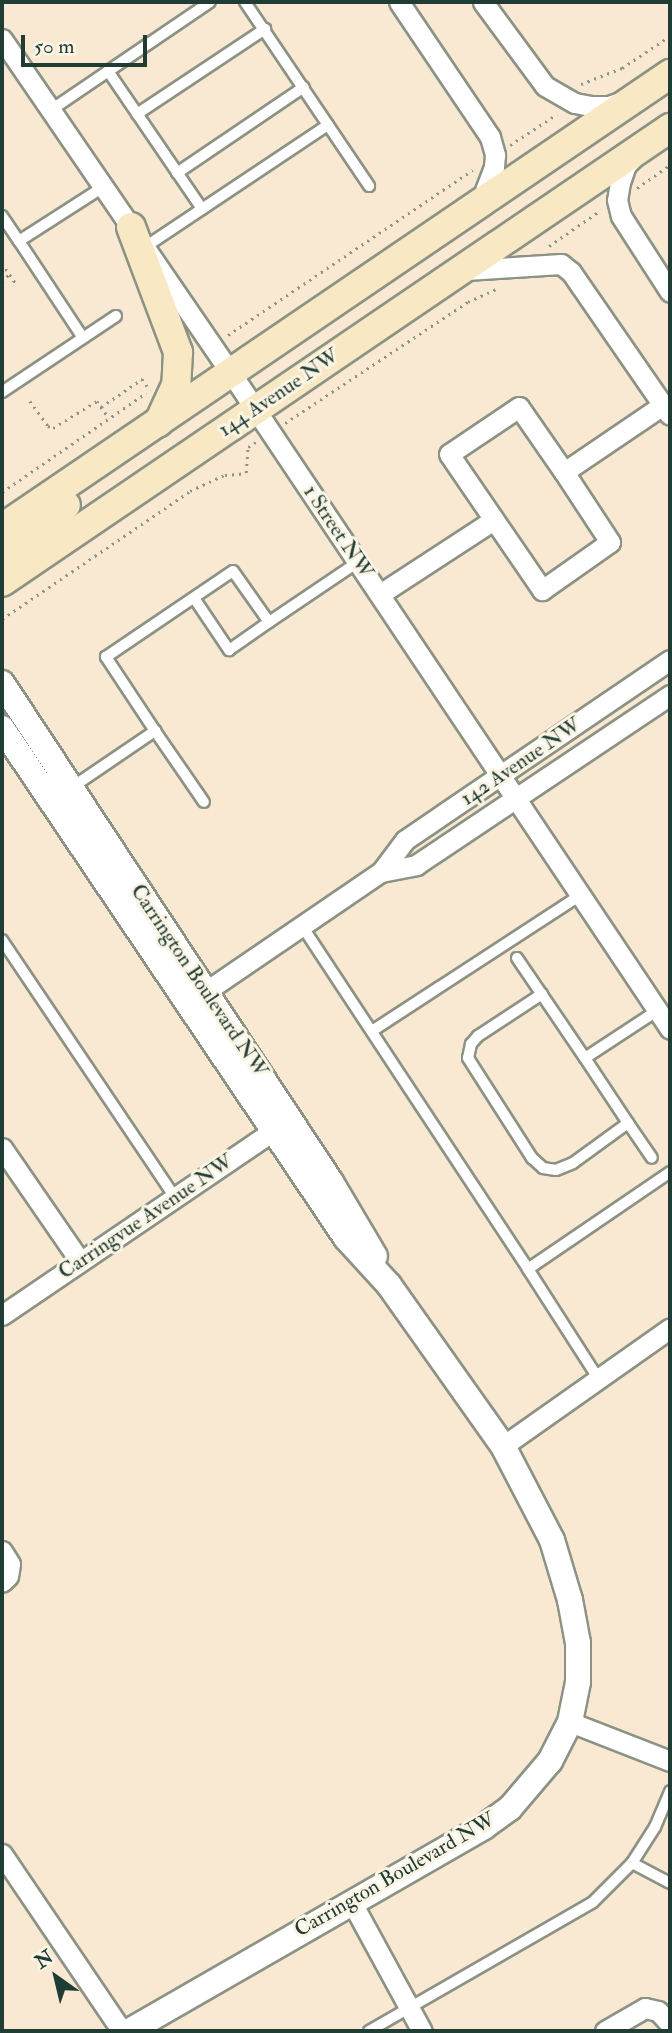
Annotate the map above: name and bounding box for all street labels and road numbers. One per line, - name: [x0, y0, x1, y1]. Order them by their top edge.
- street label: 144 Avenue NW: [214, 343, 344, 443]
- street label: 1 Street NW: [298, 481, 378, 583]
- street label: 142 Avenue NW: [456, 713, 586, 811]
- street label: Carrington Boulevard NW: [125, 880, 273, 1082]
- street label: Carringvue Avenue NW: [54, 1149, 238, 1285]
- street label: Carrington Boulevard NW: [290, 1807, 500, 1943]

